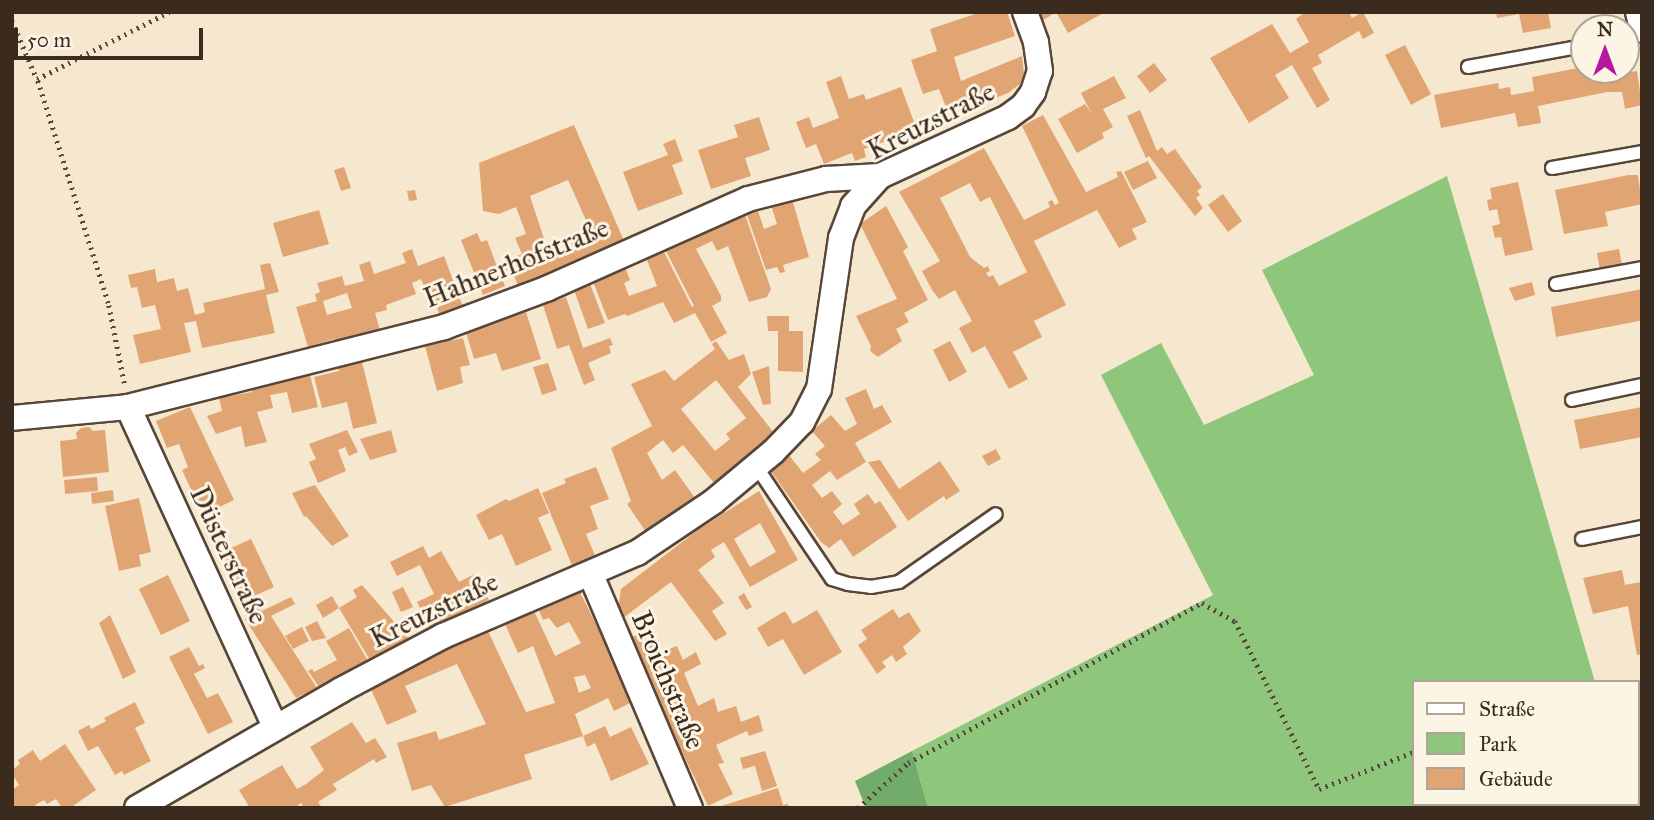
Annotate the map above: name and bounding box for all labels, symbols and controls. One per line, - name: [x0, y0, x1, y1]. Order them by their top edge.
- scale bar: [18, 14, 206, 58]
- north arrow: [1570, 14, 1640, 84]
- text: N: [1597, 18, 1613, 41]
- text: 50 m: [27, 27, 71, 53]
- street label: Kreuzstraße: [862, 75, 1000, 167]
- street label: Hahnerhofstraße: [419, 211, 613, 315]
- street label: Düsterstraße: [183, 481, 275, 629]
- street label: Kreuzstraße: [364, 565, 504, 655]
- street label: Broichstraße: [624, 606, 712, 754]
- legend: [1412, 680, 1640, 806]
- text: Straße: [1479, 696, 1535, 722]
- text: Park: [1479, 731, 1517, 757]
- text: Gebäude: [1479, 766, 1553, 792]

